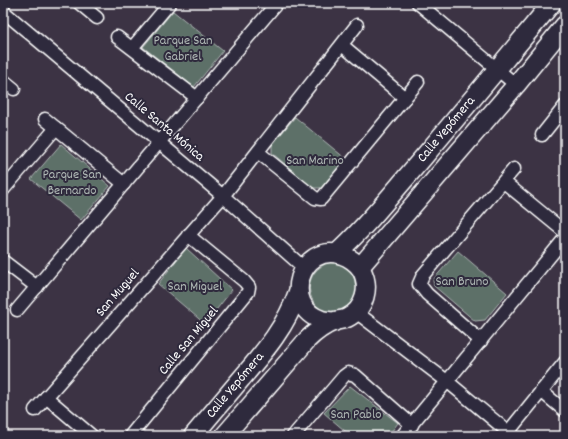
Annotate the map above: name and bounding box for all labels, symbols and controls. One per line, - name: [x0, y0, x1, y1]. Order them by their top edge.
- park label: Parque San Gabriel: [154, 31, 212, 67]
- street label: Calle Santa Mónica: [120, 87, 209, 167]
- street label: Calle Yepómera: [413, 92, 481, 167]
- park label: San Marino: [286, 151, 344, 171]
- park label: Parque San Bernardo: [43, 165, 101, 201]
- street label: San Muguel: [91, 264, 145, 322]
- park label: San Bruno: [436, 272, 488, 292]
- park label: San Miguel: [168, 277, 223, 297]
- street label: Calle San Miguel: [154, 302, 224, 380]
- street label: Calle Yepómera: [202, 348, 270, 423]
- park label: San Pablo: [331, 405, 381, 425]

